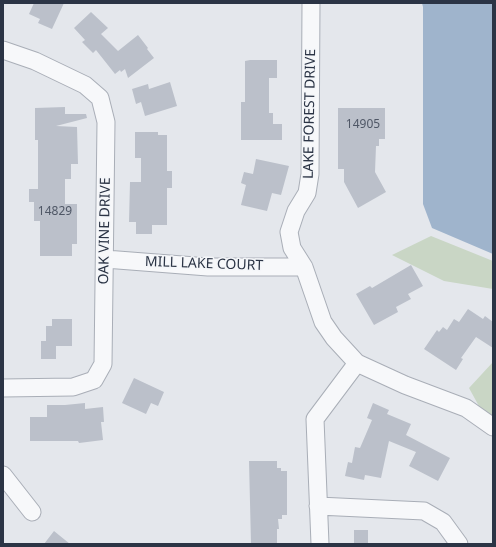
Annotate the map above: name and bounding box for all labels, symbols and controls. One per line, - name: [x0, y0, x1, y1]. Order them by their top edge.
- street label: LAKE FOREST DRIVE: [300, 49, 320, 179]
- house number: 14905: [346, 118, 380, 132]
- street label: OAK VINE DRIVE: [96, 177, 114, 285]
- house number: 14829: [38, 205, 72, 219]
- street label: MILL LAKE COURT: [145, 254, 263, 274]

